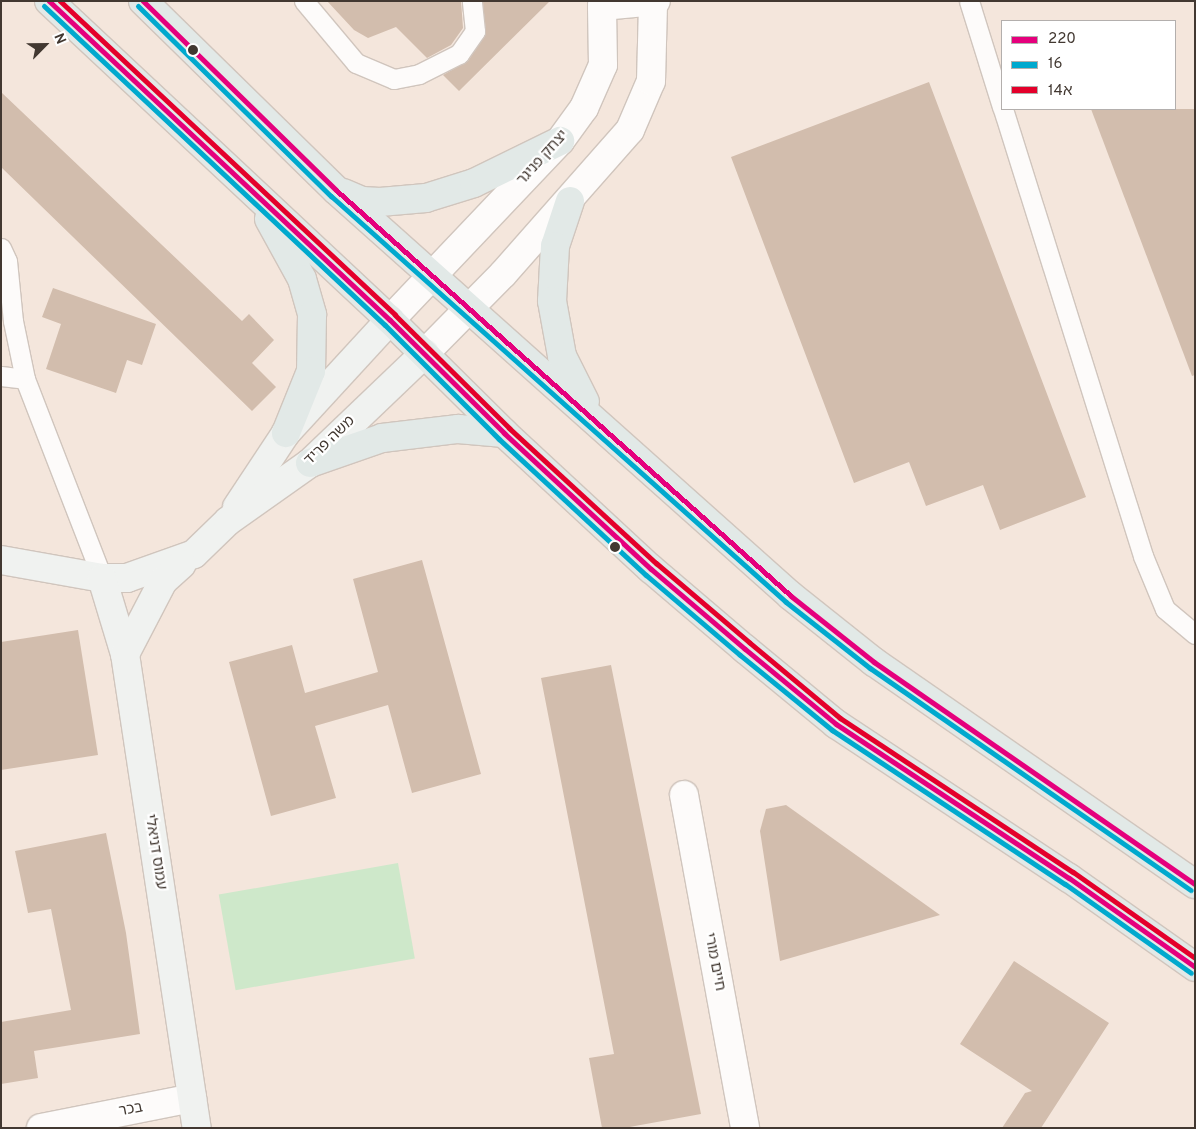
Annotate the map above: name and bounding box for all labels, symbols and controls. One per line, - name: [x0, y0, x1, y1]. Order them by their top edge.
- north arrow: [20, 20, 70, 70]
- legend: [1001, 20, 1176, 110]
- text: 220: [1048, 30, 1076, 49]
- text: N: [49, 31, 69, 47]
- unlabelled marker: [188, 45, 198, 55]
- text: 16: [1048, 55, 1063, 74]
- text: 14א: [1048, 82, 1072, 101]
- street label: יצחק פניגר: [514, 127, 572, 189]
- street label: משה פריד: [301, 413, 359, 469]
- unlabelled marker: [610, 542, 620, 552]
- street label: עמוס דניאלי: [140, 813, 170, 891]
- street label: חיים מורי: [700, 932, 728, 992]
- street label: בכר: [117, 1099, 145, 1121]

